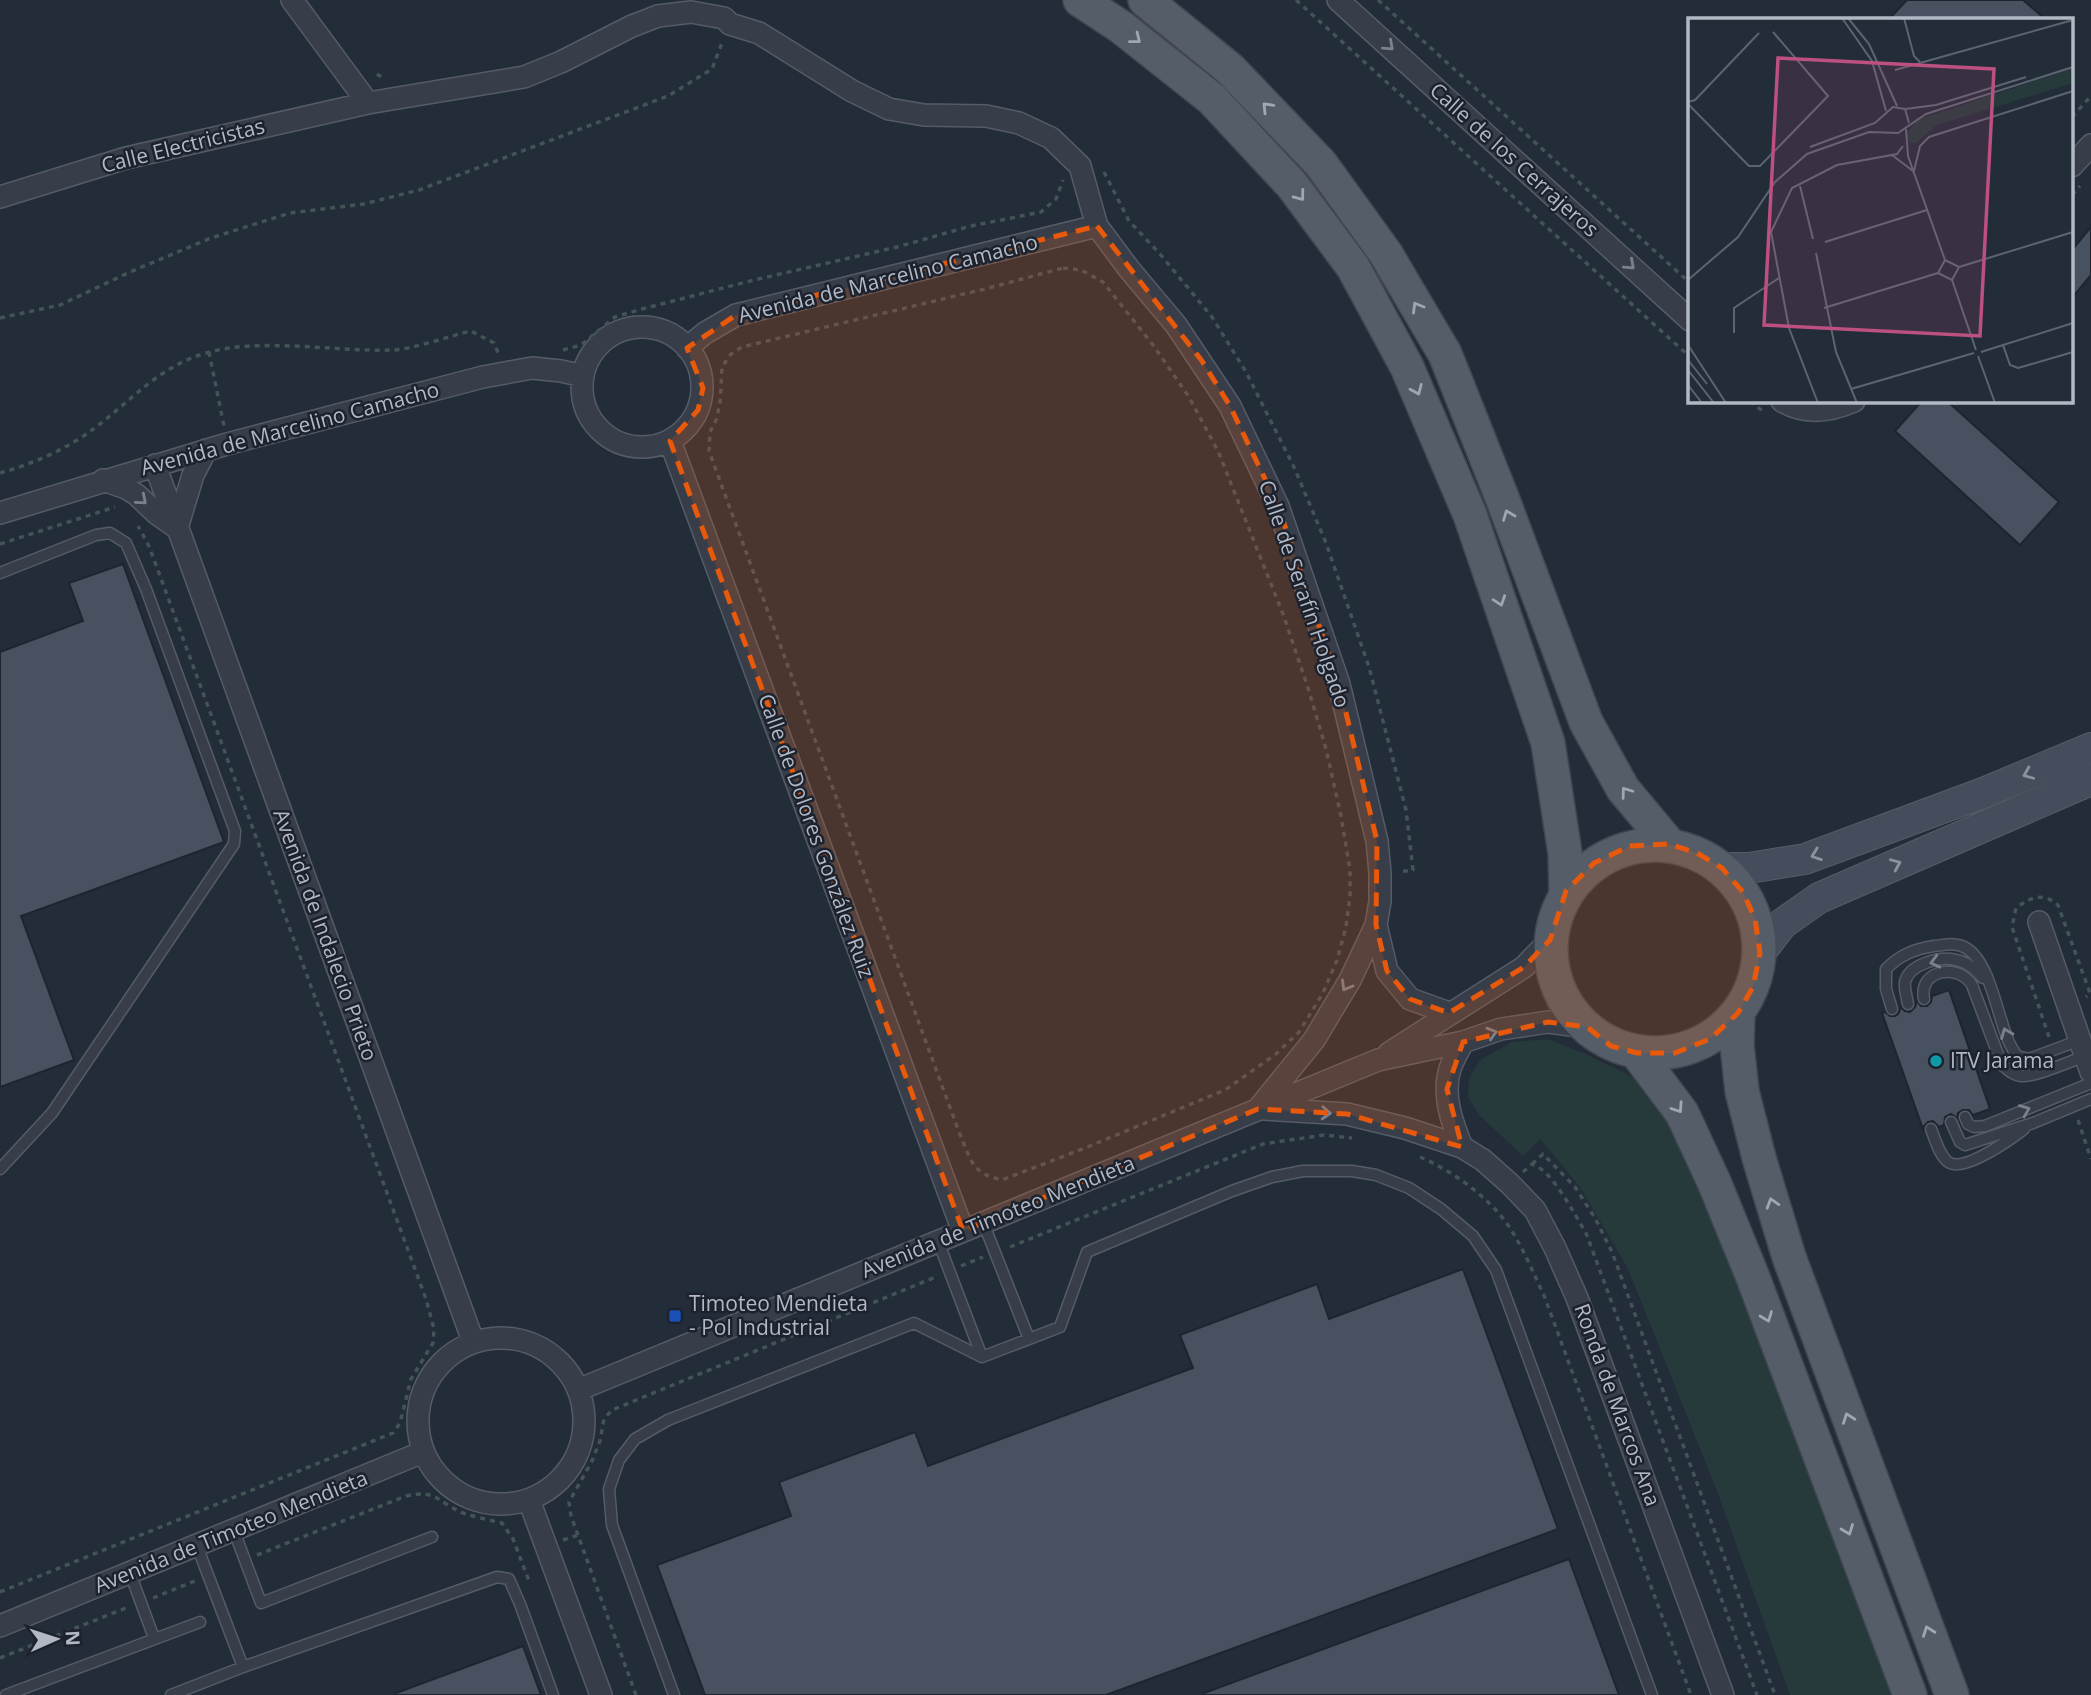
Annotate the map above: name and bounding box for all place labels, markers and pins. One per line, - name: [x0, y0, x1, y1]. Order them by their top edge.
- place label: ITV Jarama: [1950, 1046, 2054, 1074]
- marker: ITV Jarama: [1928, 1053, 1944, 1069]
- place label: Timoteo Mendieta - Pol Industrial: [689, 1289, 868, 1341]
- marker: Timoteo Mendieta - Pol Industrial: [667, 1308, 683, 1324]

